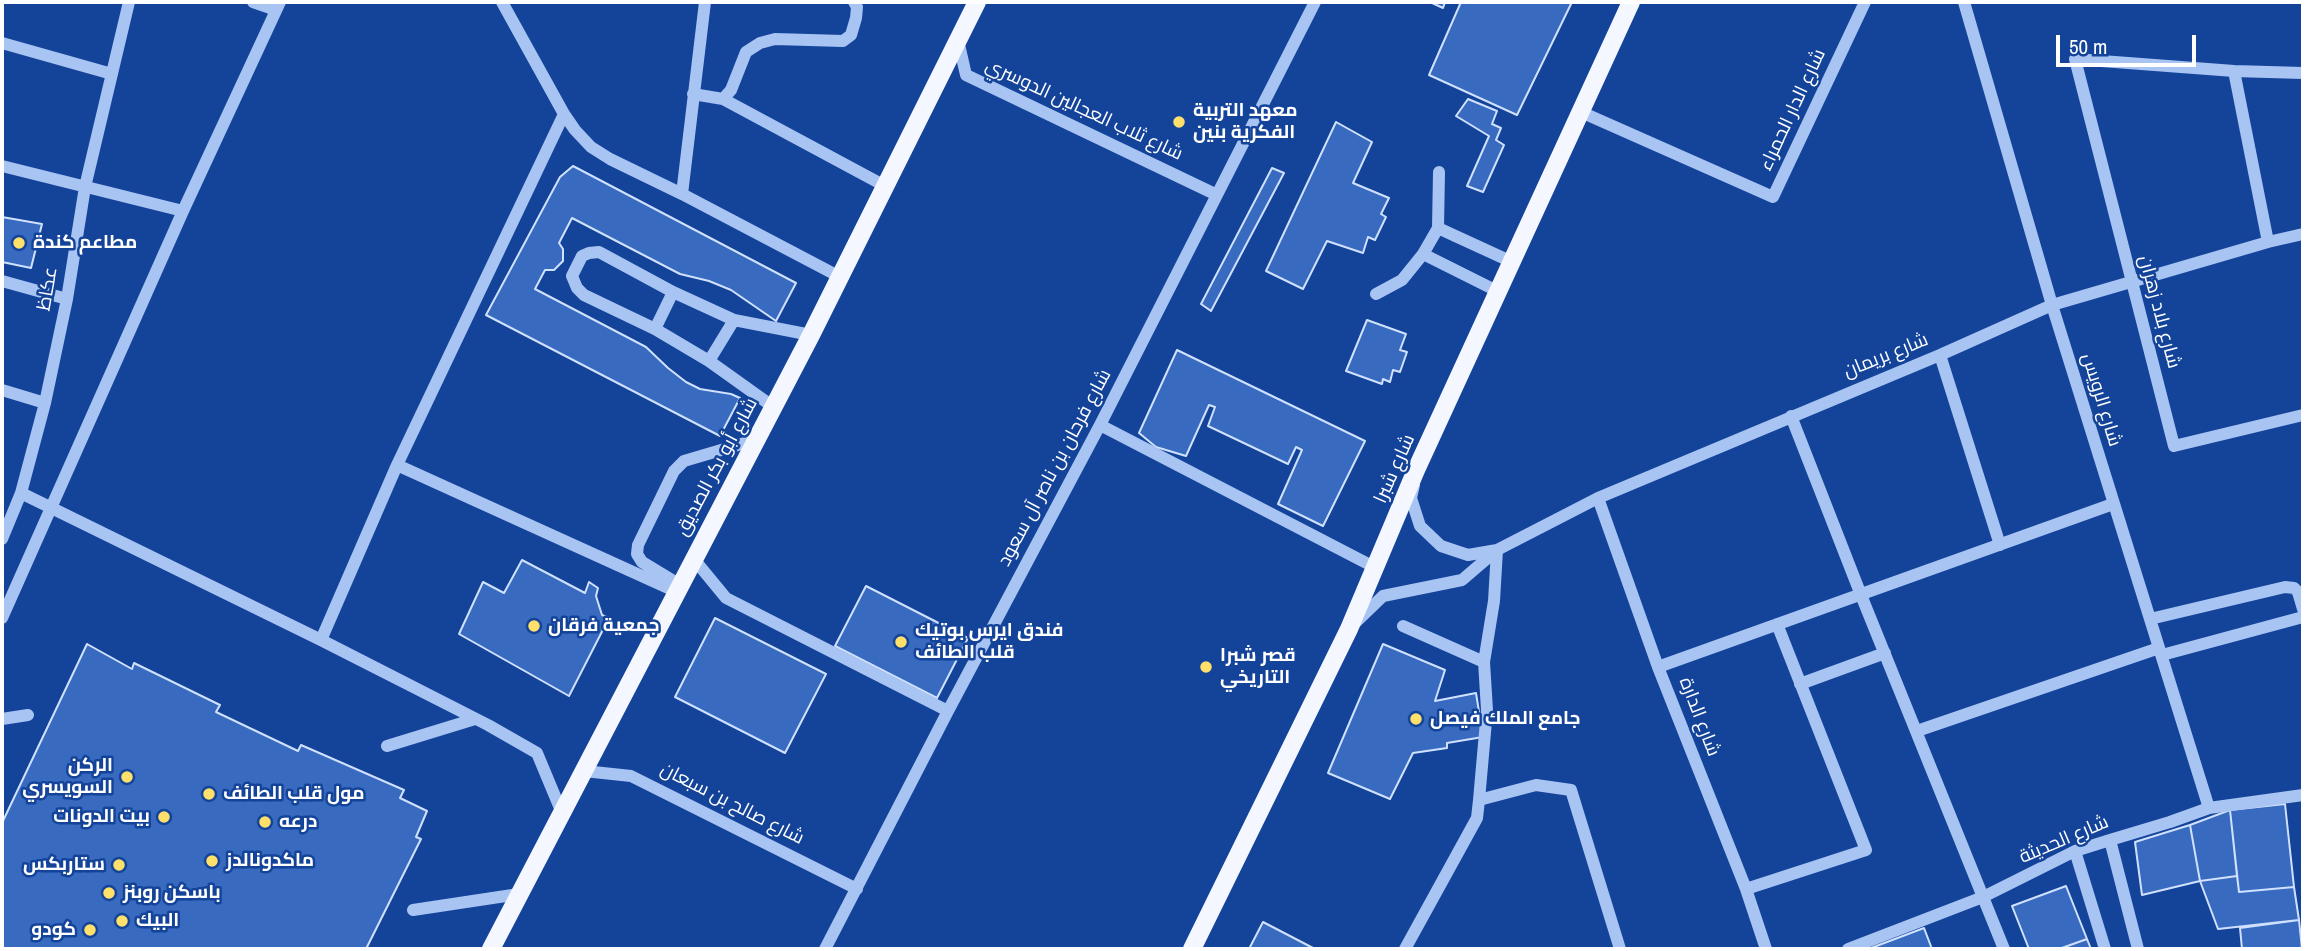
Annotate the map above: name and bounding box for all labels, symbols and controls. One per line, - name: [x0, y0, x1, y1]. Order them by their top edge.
- scale bar: [2060, 21, 2200, 65]
- text: 50 m: [2069, 32, 2107, 61]
- street label: شارع الدار الحمراء: [1755, 45, 1831, 175]
- street label: شارع ثلاب العجالين الدوسري: [982, 54, 1186, 166]
- place label: معهد التربية الفكرية بنين: [1193, 100, 1297, 144]
- marker: معهد التربية الفكرية بنين: [1171, 114, 1187, 130]
- place label: مطاعم كندة: [33, 232, 137, 254]
- marker: مطاعم كندة: [11, 235, 27, 251]
- street label: شارع بلاد زهران: [2133, 253, 2185, 371]
- street label: عكاظ: [33, 265, 63, 313]
- street label: شارع بريمان: [1840, 329, 1932, 383]
- street label: شارع الرويس: [2076, 351, 2126, 449]
- street label: شارع فرحان بن ناصر آل سعود: [993, 366, 1117, 570]
- street label: شارع أبو بكر الصديق: [671, 394, 763, 540]
- street label: شارع شبرا: [1370, 431, 1420, 507]
- place label: جمعية فرقان: [548, 615, 659, 637]
- marker: جمعية فرقان: [526, 618, 542, 634]
- place label: فندق ايرس بوتيك قلب الطائف: [915, 620, 1063, 664]
- marker: فندق ايرس بوتيك قلب الطائف: [893, 634, 909, 650]
- place label: قصر شبرا التاريخي: [1220, 645, 1296, 689]
- marker: قصر شبرا التاريخي: [1198, 659, 1214, 675]
- street label: شارع الدارة: [1674, 674, 1724, 760]
- place label: جامع الملك فيصل: [1430, 708, 1580, 730]
- marker: جامع الملك فيصل: [1408, 711, 1424, 727]
- place label: الركن السويسري: [22, 755, 113, 799]
- street label: شارع صالح بن سبعان: [656, 758, 808, 850]
- marker: الركن السويسري: [119, 769, 135, 785]
- place label: مول قلب الطائف: [223, 783, 365, 805]
- marker: مول قلب الطائف: [201, 786, 217, 802]
- place label: بيت الدونات: [53, 806, 150, 828]
- marker: بيت الدونات: [156, 809, 172, 825]
- place label: درعه: [279, 811, 317, 833]
- street label: شارع الحديثة: [2016, 811, 2112, 869]
- marker: درعه: [257, 814, 273, 830]
- place label: ماكدونالدز: [226, 850, 314, 872]
- marker: ماكدونالدز: [204, 853, 220, 869]
- place label: ستاربكس: [23, 854, 105, 876]
- marker: ستاربكس: [111, 857, 127, 873]
- place label: باسكن روبنز: [123, 882, 221, 904]
- marker: باسكن روبنز: [101, 885, 117, 901]
- place label: البيك: [136, 910, 179, 932]
- marker: البيك: [114, 913, 130, 929]
- place label: كودو: [31, 919, 76, 941]
- marker: كودو: [82, 922, 98, 938]

